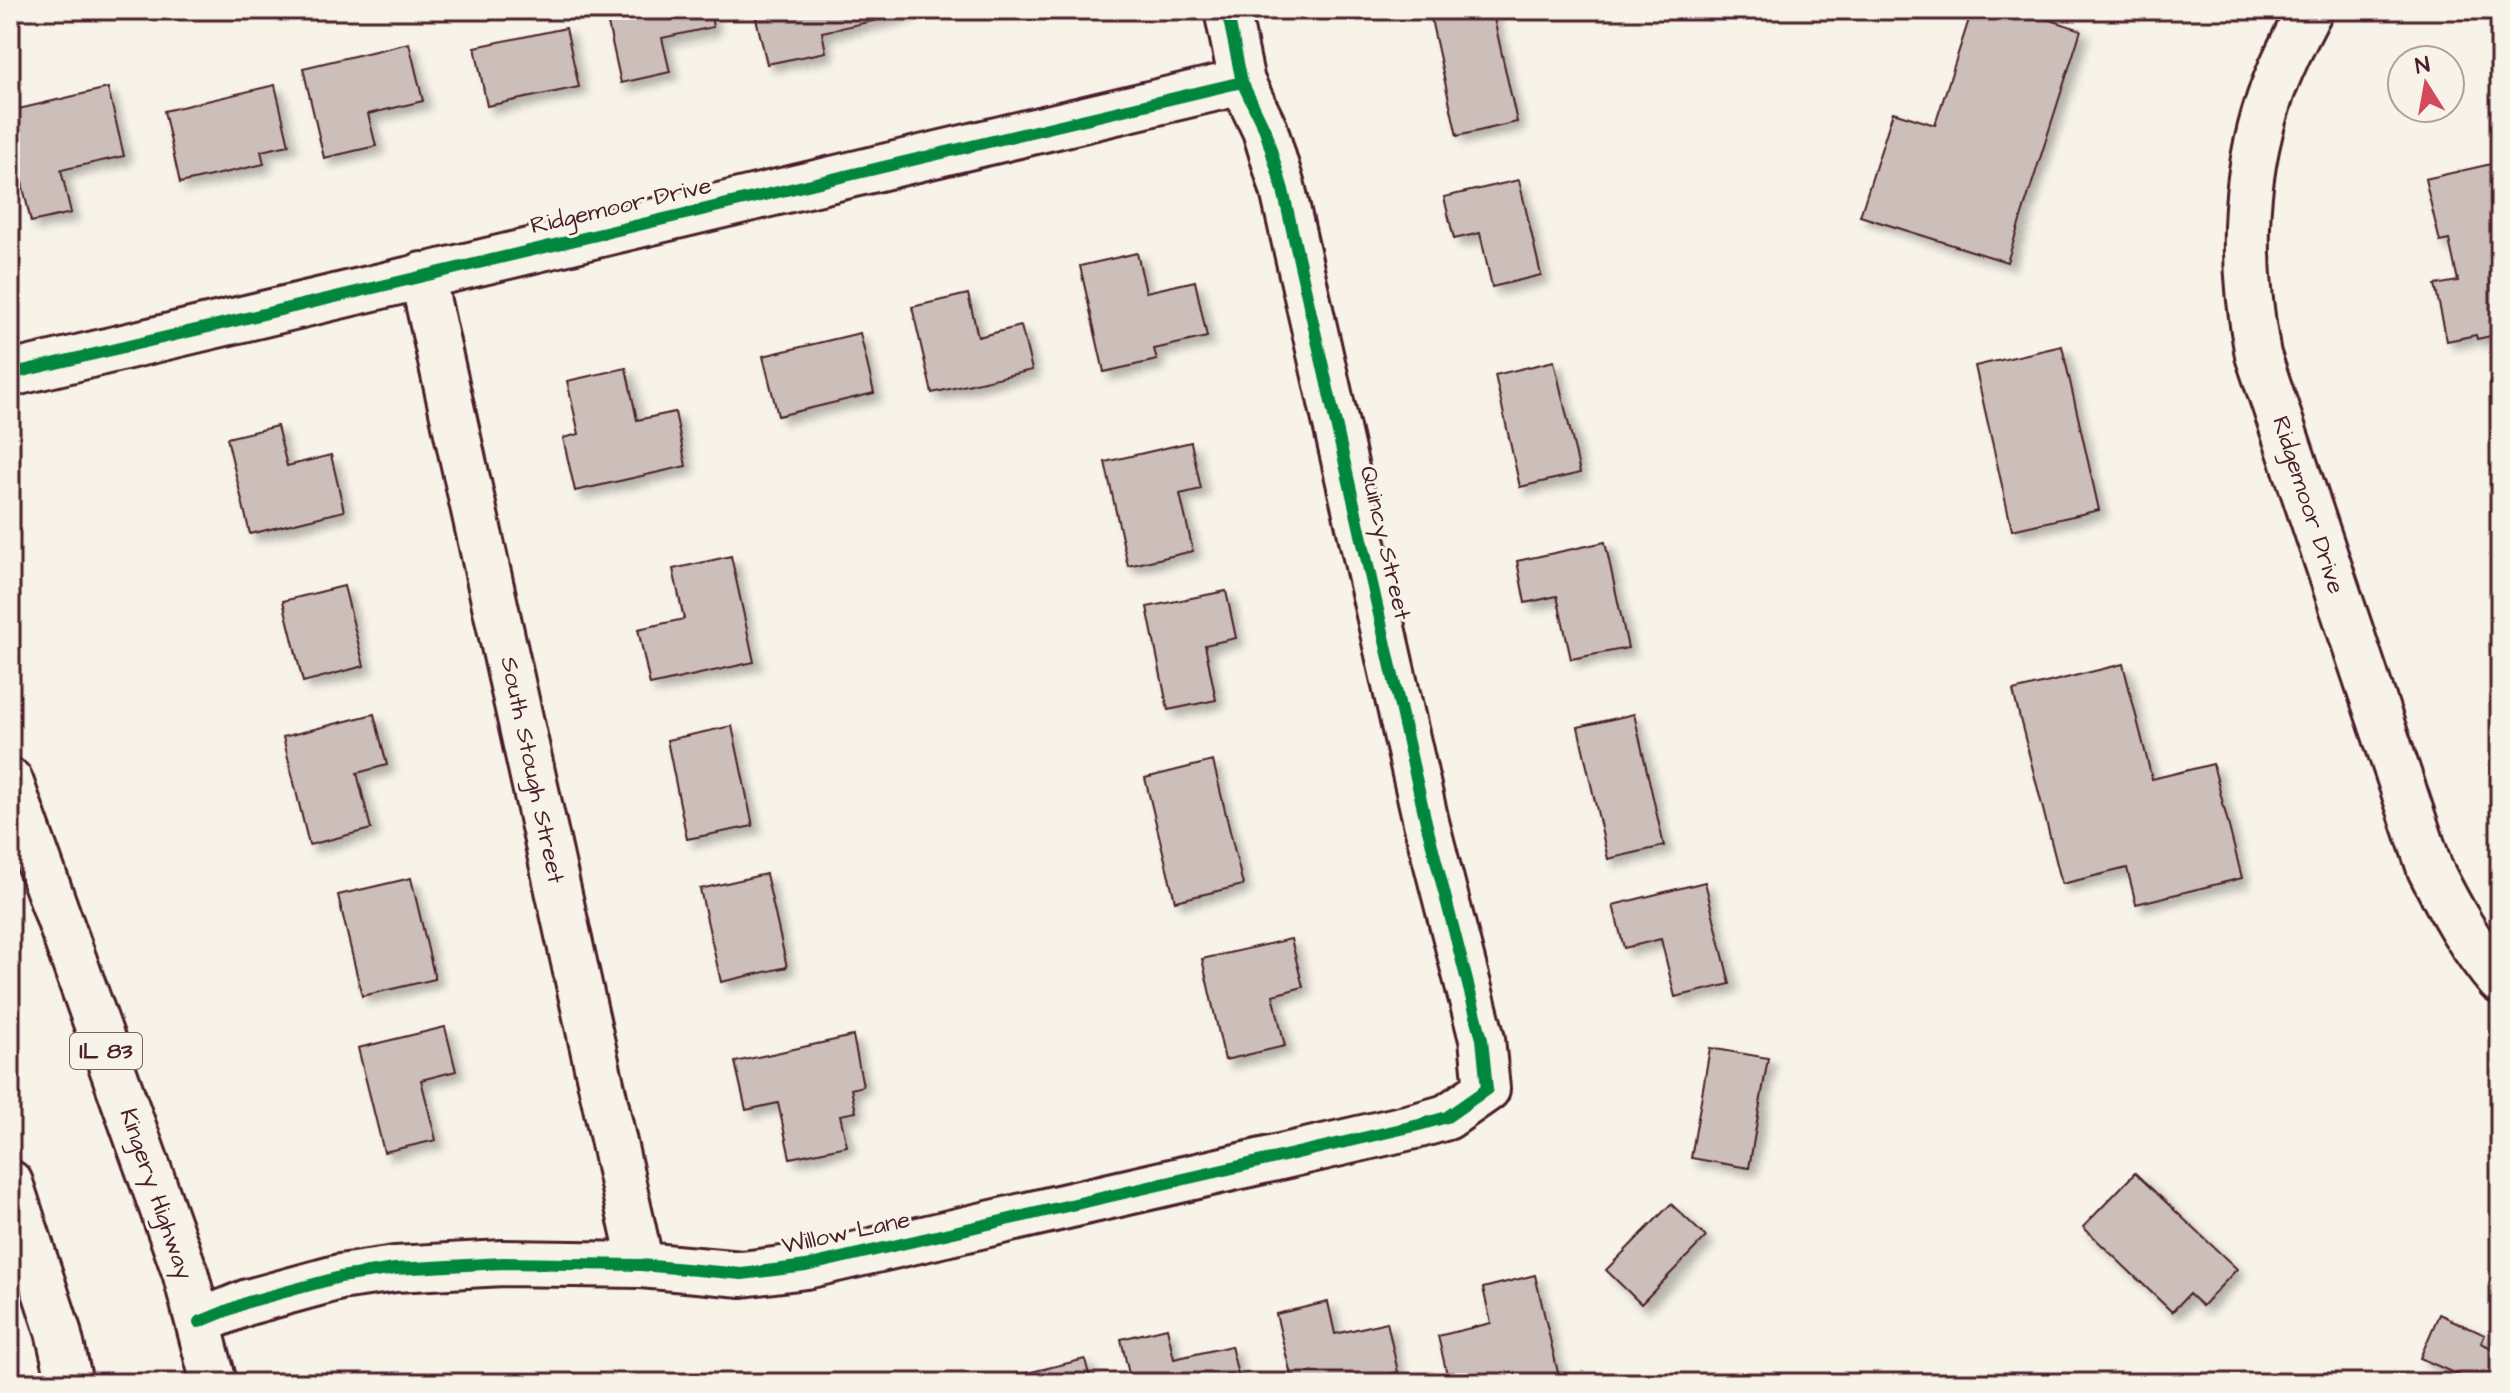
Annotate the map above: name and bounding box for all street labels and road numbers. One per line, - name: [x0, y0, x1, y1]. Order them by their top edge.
- street label: Ridgemoor Drive: [527, 169, 715, 244]
- street label: Ridgemoor Drive: [2262, 412, 2353, 598]
- street label: Quincy Street: [1350, 463, 1419, 624]
- street label: South Stough Street: [490, 653, 573, 887]
- road number: IL 83: [70, 1033, 142, 1069]
- street label: Kingery Highway: [110, 1104, 201, 1284]
- street label: Willow Lane: [779, 1203, 913, 1263]

